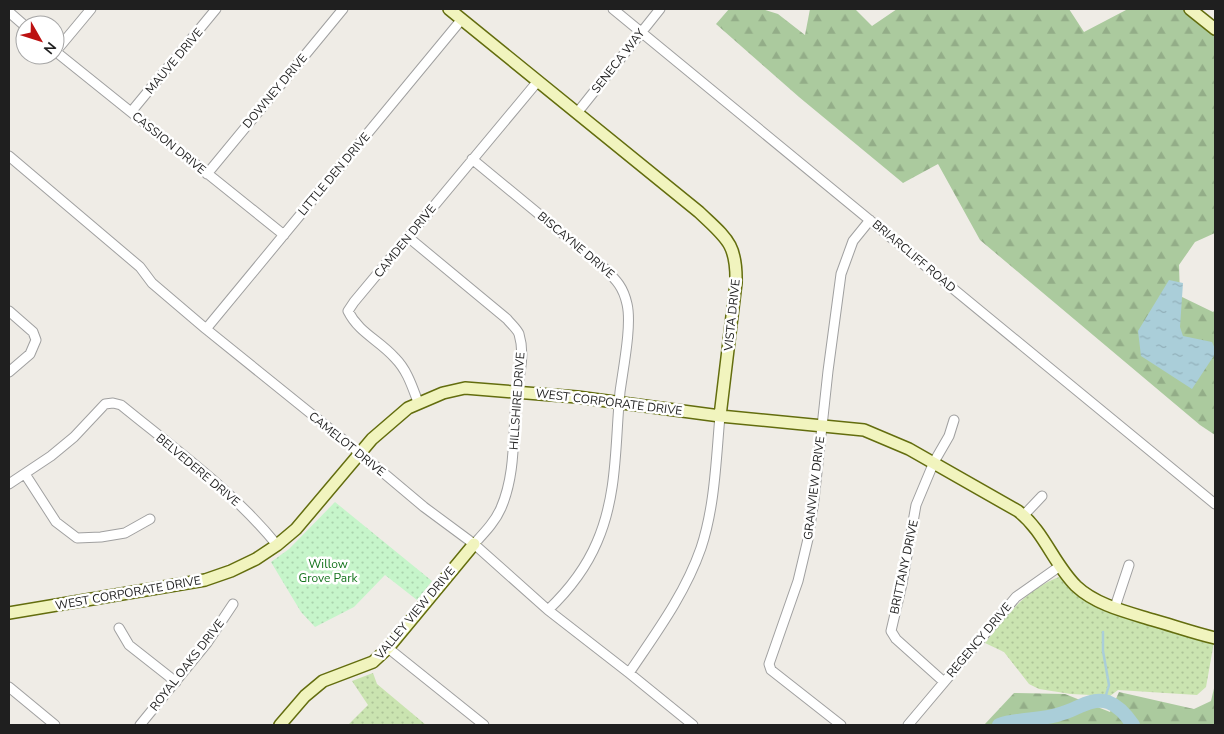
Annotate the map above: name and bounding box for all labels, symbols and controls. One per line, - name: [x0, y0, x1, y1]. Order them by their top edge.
- north arrow: [15, 15, 65, 65]
- street label: MAUVE DRIVE: [142, 25, 206, 97]
- street label: SENECA WAY: [588, 25, 649, 96]
- text: N: [39, 38, 60, 58]
- street label: DOWNEY DRIVE: [239, 50, 311, 132]
- street label: CASSION DRIVE: [129, 108, 209, 178]
- street label: LITTLE DEN DRIVE: [294, 129, 374, 219]
- street label: CAMDEN DRIVE: [370, 201, 440, 281]
- street label: BISCAYNE DRIVE: [534, 208, 618, 282]
- street label: BRIARCLIFF ROAD: [869, 216, 959, 296]
- street label: VISTA DRIVE: [720, 278, 744, 353]
- street label: HILLSHIRE DRIVE: [506, 352, 528, 450]
- street label: WEST CORPORATE DRIVE: [535, 385, 683, 419]
- street label: CAMELOT DRIVE: [305, 408, 389, 480]
- street label: BELVEDERE DRIVE: [153, 430, 243, 510]
- street label: GRANVIEW DRIVE: [800, 435, 828, 541]
- street label: BRITTANY DRIVE: [886, 518, 922, 616]
- park label: Willow Grove Park: [298, 556, 359, 586]
- street label: VALLEY VIEW DRIVE: [371, 563, 459, 663]
- street label: WEST CORPORATE DRIVE: [54, 572, 202, 614]
- street label: REGENCY DRIVE: [943, 599, 1015, 681]
- street label: ROYAL OAKS DRIVE: [146, 616, 228, 714]

